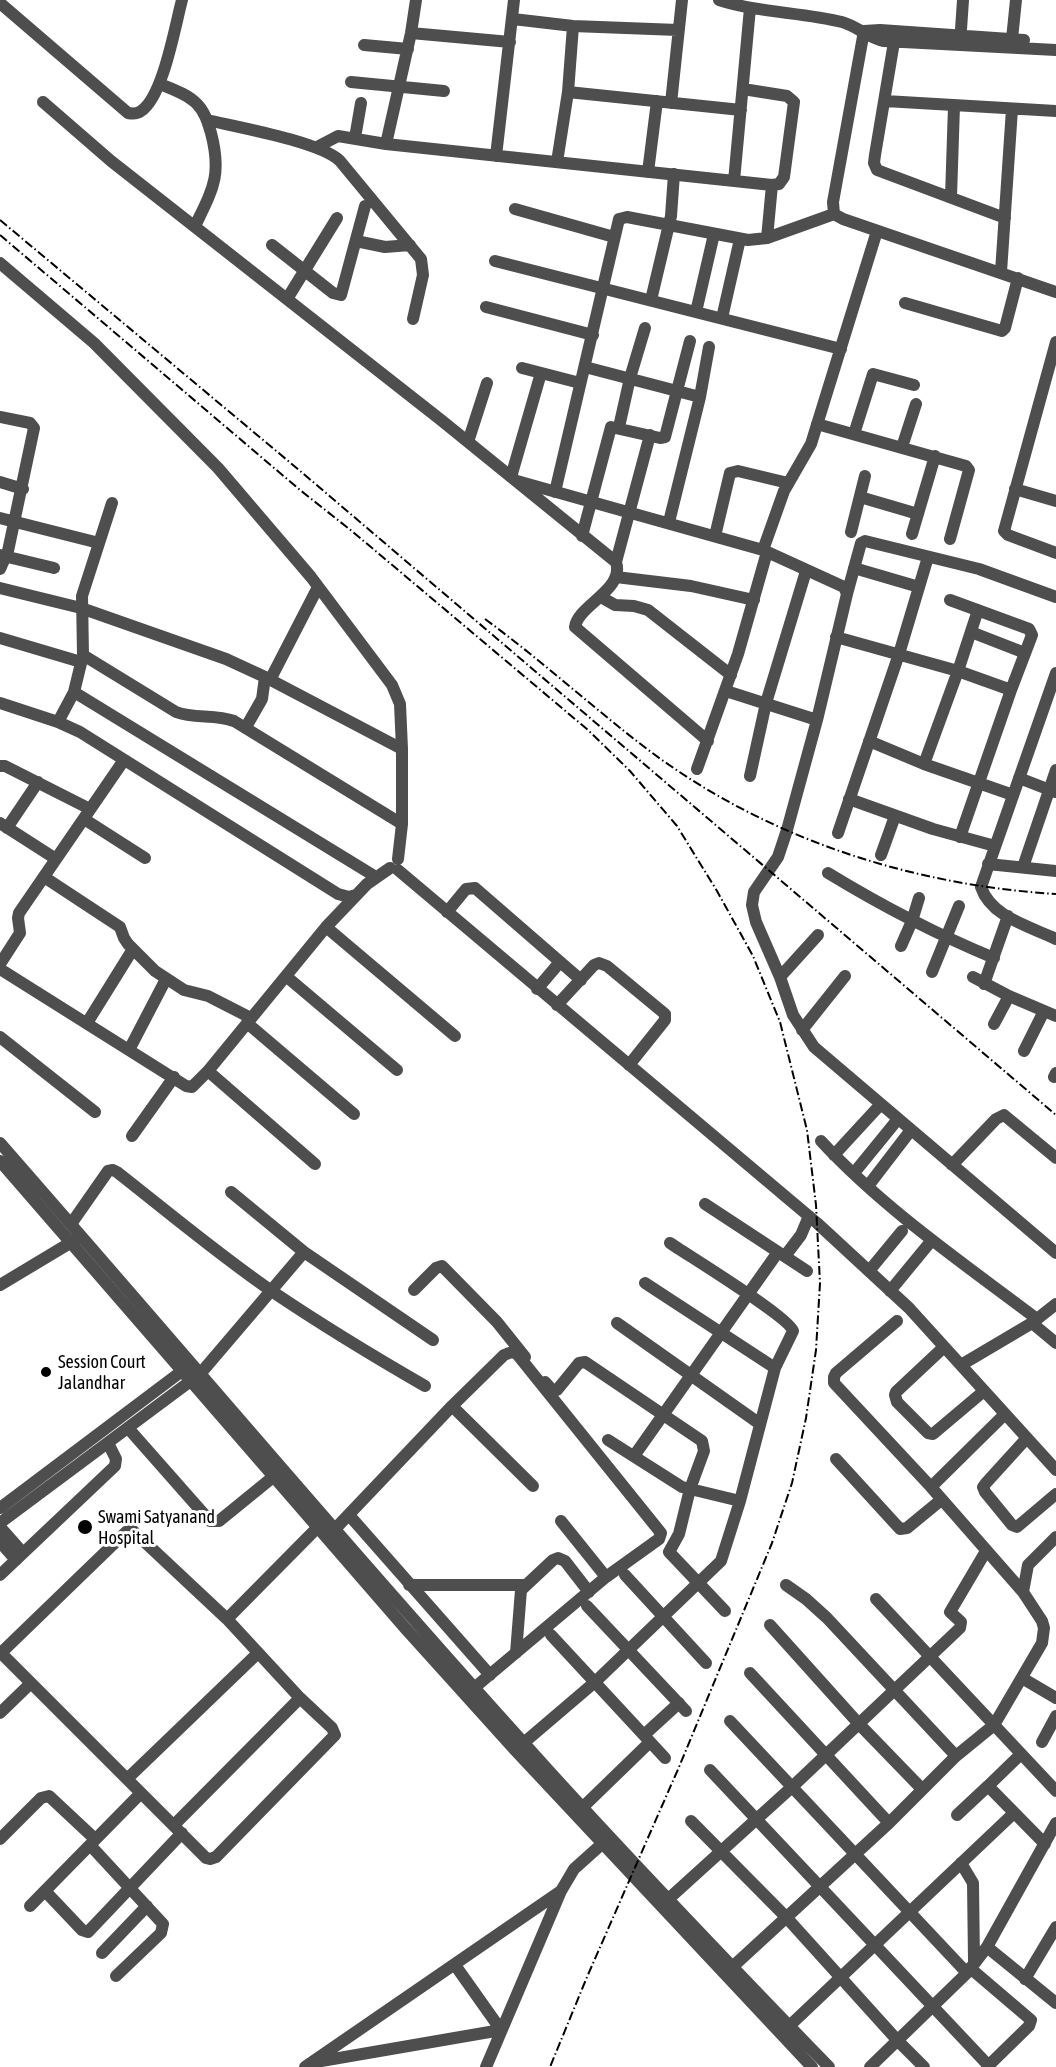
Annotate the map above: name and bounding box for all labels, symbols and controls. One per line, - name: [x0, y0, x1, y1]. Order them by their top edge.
- place label: Session Court Jalandhar: [58, 1351, 146, 1394]
- marker: Session Court Jalandhar: [39, 1365, 53, 1379]
- place label: Swami Satyanand Hospital: [98, 1506, 215, 1549]
- marker: Swami Satyanand Hospital: [76, 1518, 94, 1536]

